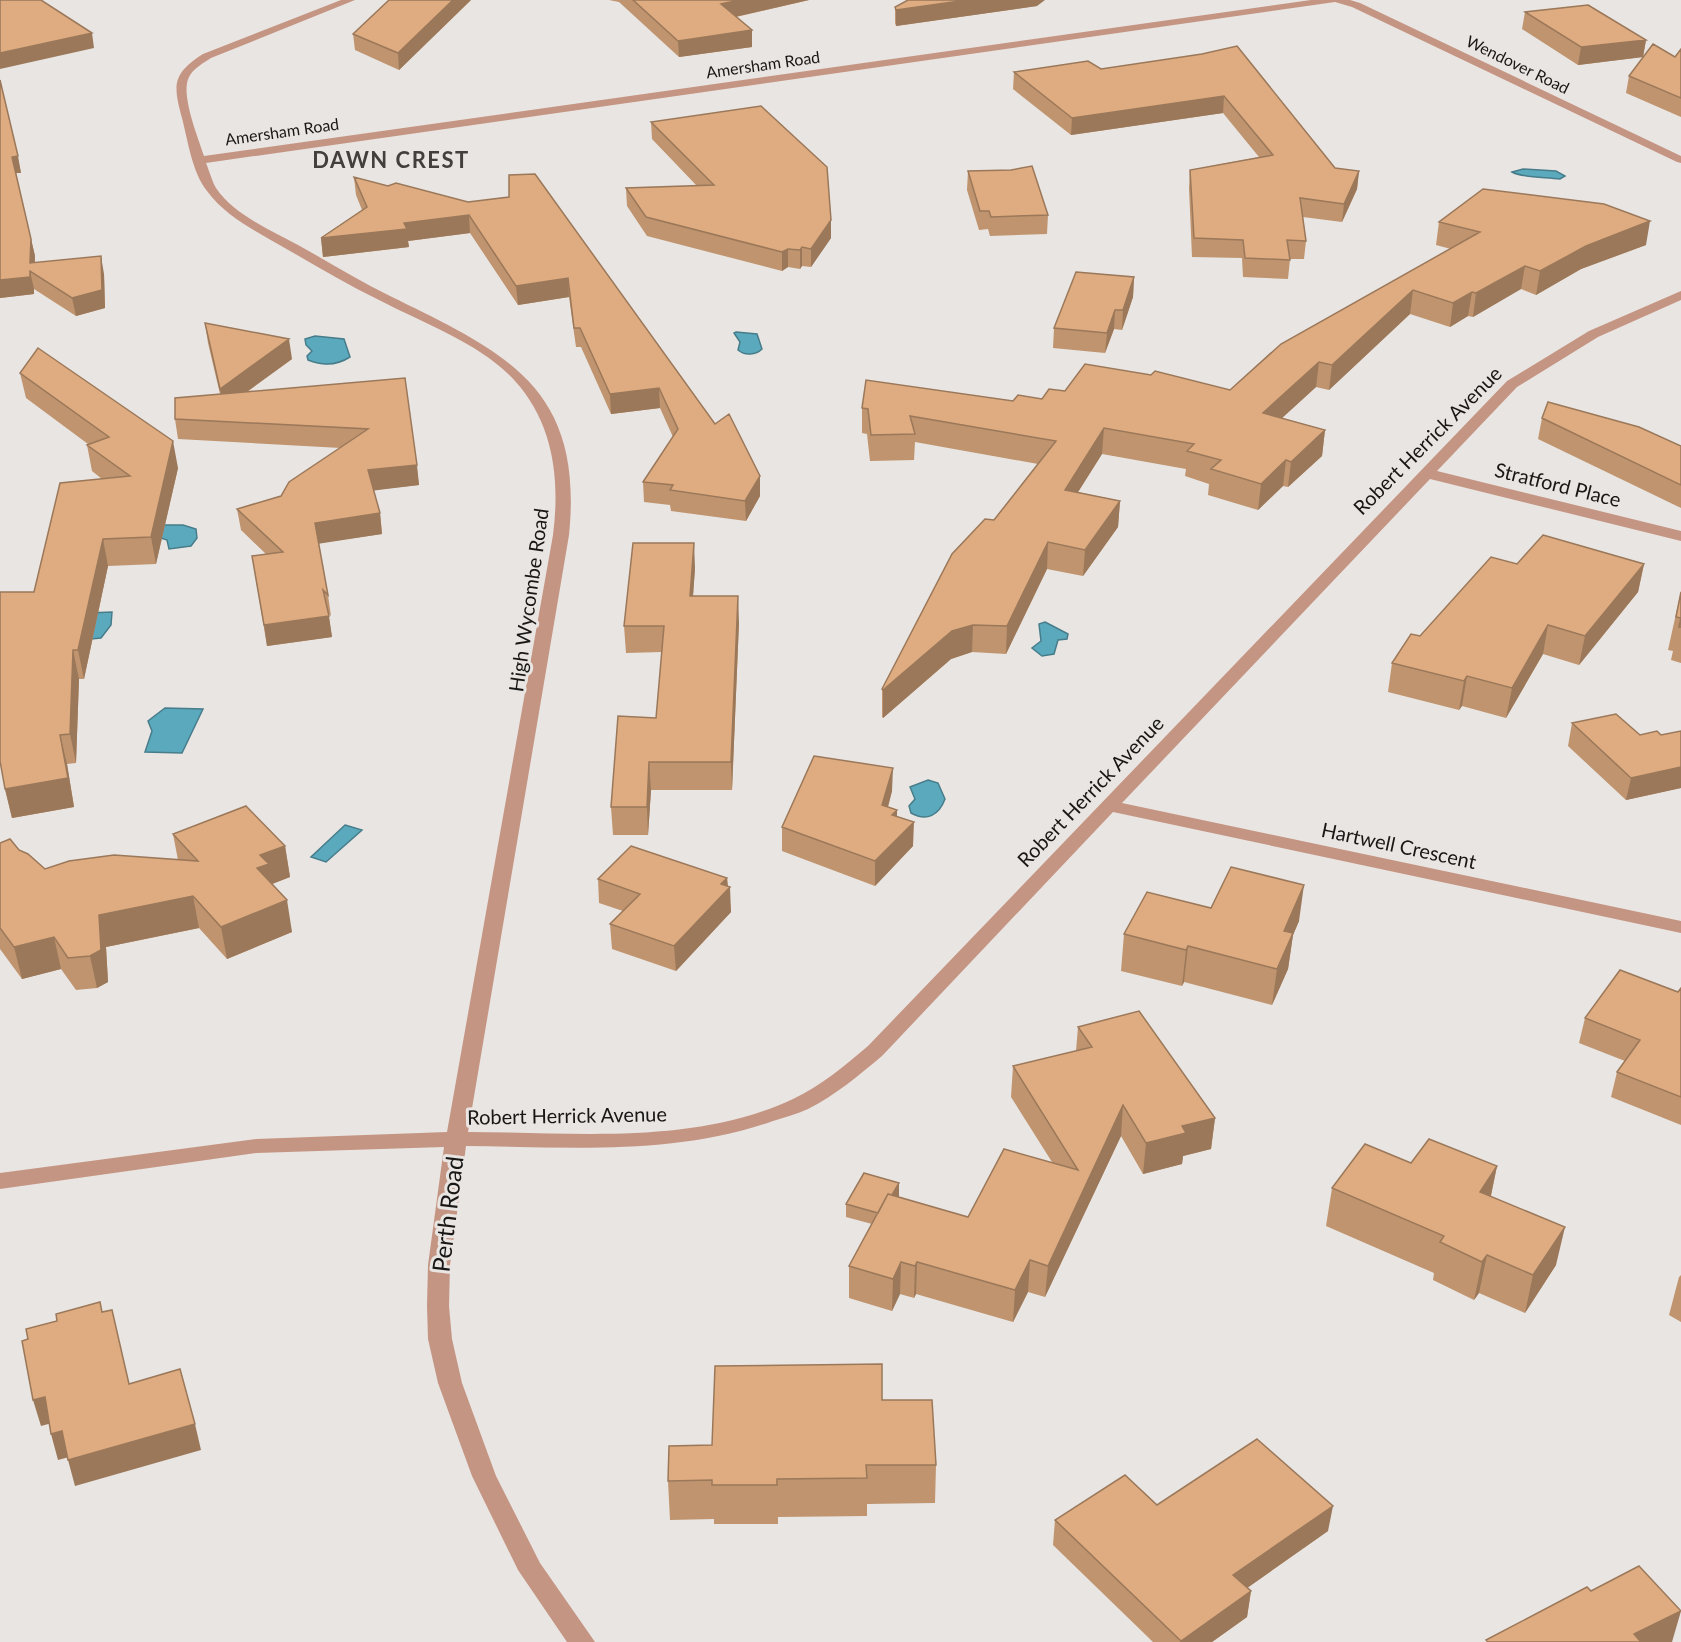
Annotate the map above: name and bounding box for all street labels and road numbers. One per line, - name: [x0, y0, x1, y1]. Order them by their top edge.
- street label: Wendover Road: [1463, 31, 1573, 97]
- street label: Amersham Road: [705, 47, 821, 81]
- street label: Amersham Road: [224, 114, 340, 148]
- street label: Robert Herrick Avenue: [1348, 361, 1506, 519]
- street label: Stratford Place: [1493, 457, 1623, 511]
- street label: High Wycombe Road: [503, 507, 553, 693]
- street label: Robert Herrick Avenue: [1012, 711, 1168, 871]
- street label: Hartwell Crescent: [1319, 817, 1479, 873]
- street label: Robert Herrick Avenue: [467, 1101, 667, 1129]
- street label: Perth Road: [426, 1154, 468, 1274]

